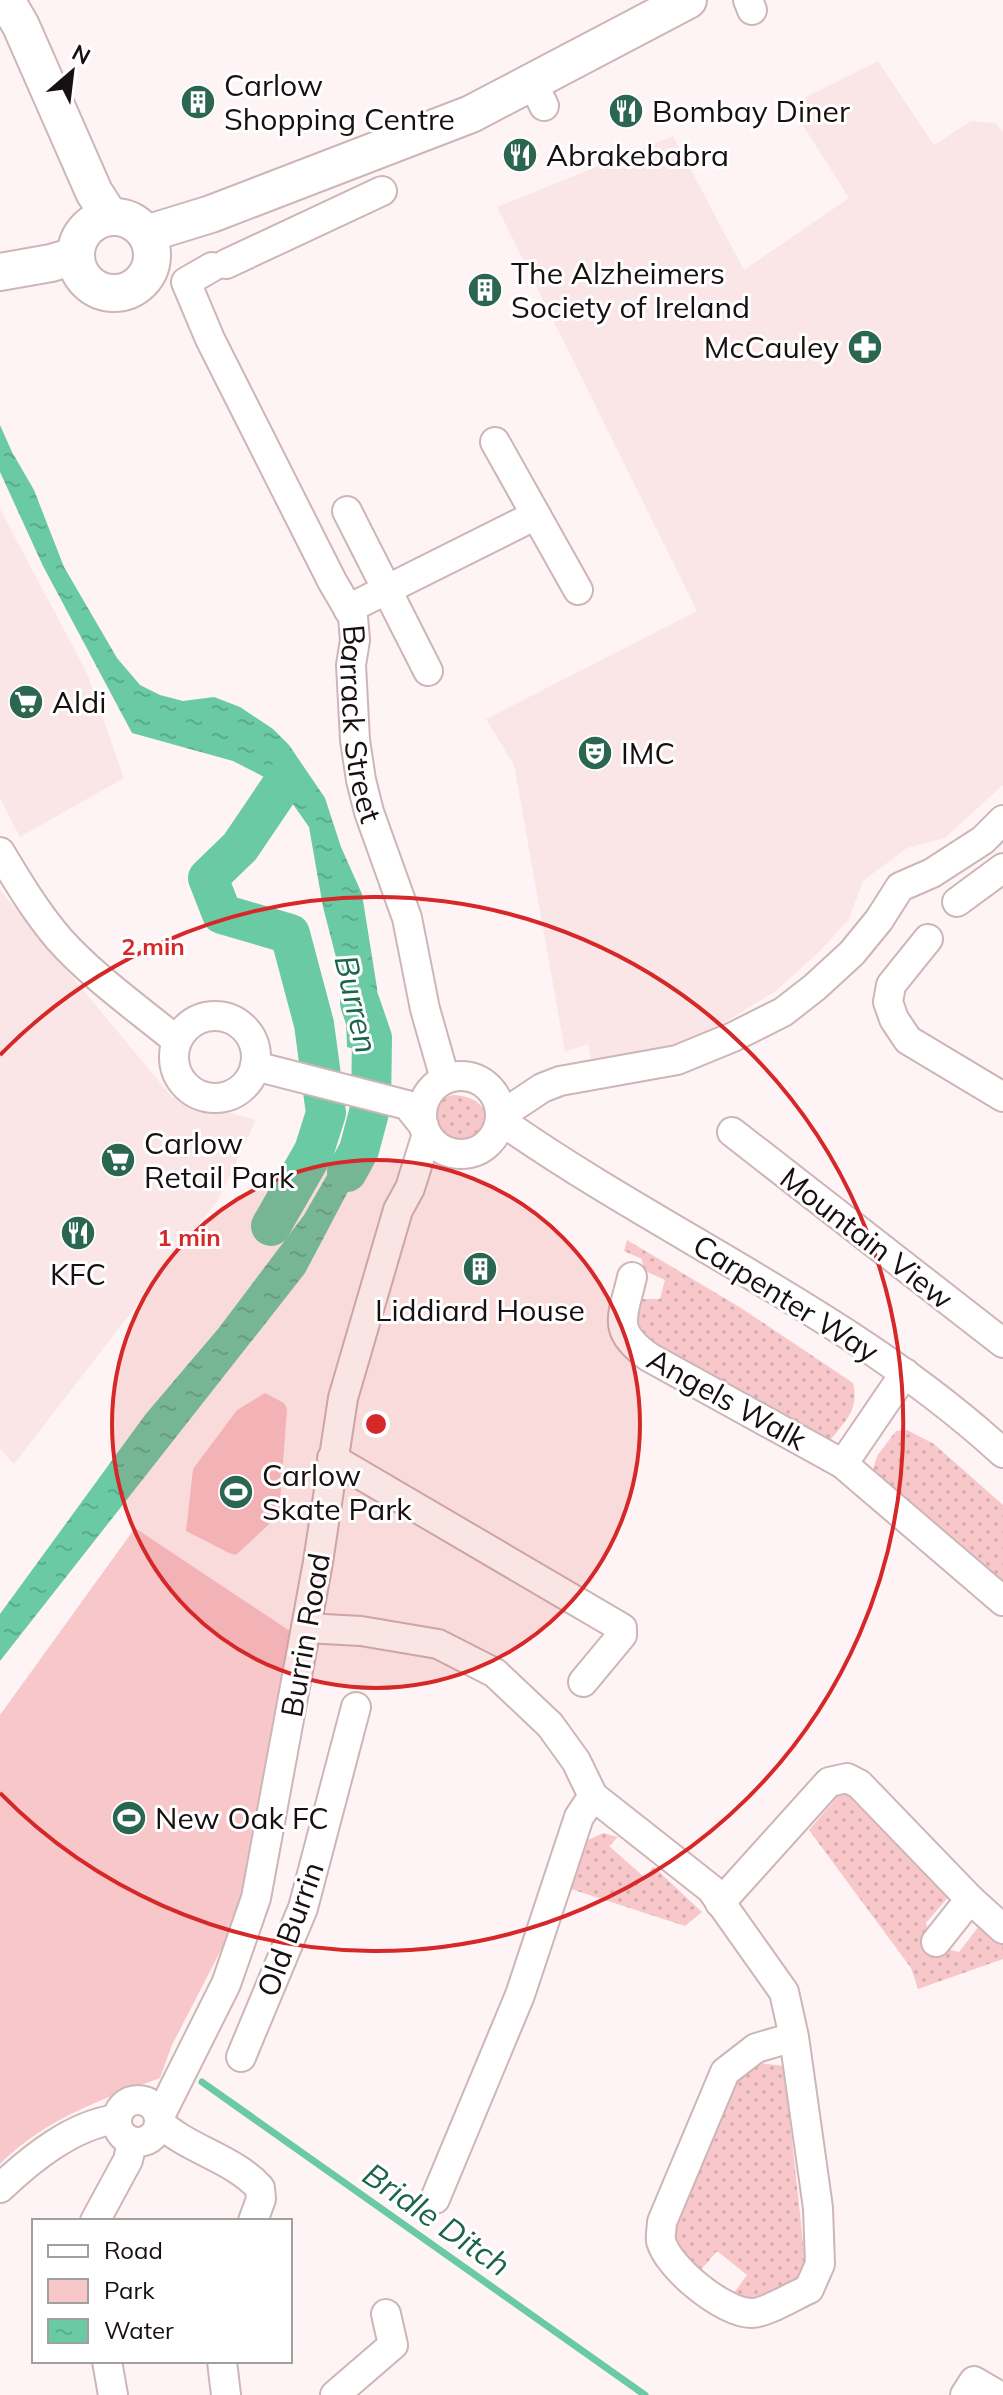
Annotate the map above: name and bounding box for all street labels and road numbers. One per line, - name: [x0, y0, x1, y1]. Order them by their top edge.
- street label: Barrack Street: [332, 623, 390, 828]
- street label: Mountain View: [773, 1159, 961, 1317]
- street label: Carpenter Way: [686, 1226, 886, 1370]
- street label: Angels Walk: [641, 1340, 814, 1459]
- street label: Burrin Road: [272, 1550, 338, 1720]
- street label: Old Burrin: [248, 1857, 332, 2001]

